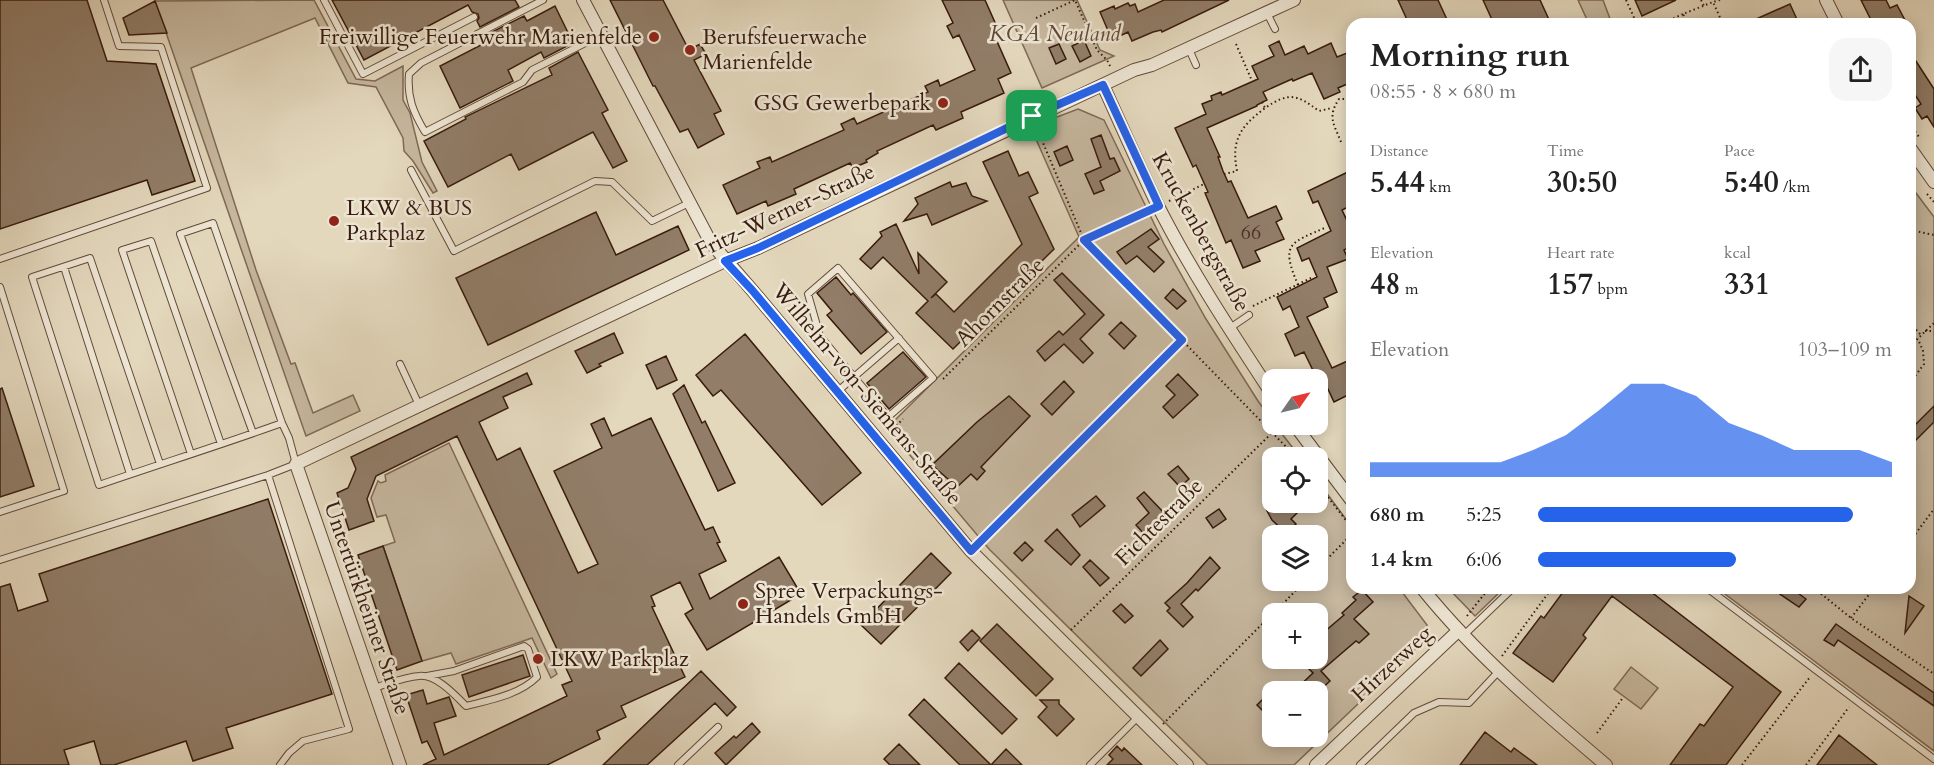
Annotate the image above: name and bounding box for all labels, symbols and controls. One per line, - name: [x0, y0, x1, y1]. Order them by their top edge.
- park label: KGA Neuland: [989, 19, 1122, 49]
- place label: Freiwillige Feuerwehr Marienfelde: [319, 22, 642, 52]
- place label: Berufsfeuerwache Marienfelde: [702, 22, 867, 77]
- marker: Freiwillige Feuerwehr Marienfelde: [647, 30, 661, 44]
- text: Morning run: [1370, 33, 1570, 78]
- button: share: [1829, 38, 1892, 101]
- marker: Berufsfeuerwache Marienfelde: [683, 43, 697, 57]
- text: 08:55 · 8 × 680 m: [1370, 78, 1516, 105]
- place label: GSG Gewerbepark: [753, 88, 931, 118]
- pin: [1006, 90, 1057, 141]
- marker: GSG Gewerbepark: [936, 96, 950, 110]
- icon: arrive: [1015, 99, 1048, 132]
- text: Distance: [1370, 140, 1428, 162]
- text: Time: [1547, 140, 1584, 162]
- text: Pace: [1724, 140, 1755, 162]
- street label: Kruckenbergstraße: [1145, 147, 1257, 317]
- street label: Fritz-Werner-Straße: [690, 156, 880, 266]
- text: 5.44: [1370, 162, 1425, 203]
- text: 30:50: [1547, 162, 1617, 203]
- text: 5:40: [1724, 162, 1779, 203]
- text: km: [1425, 176, 1451, 198]
- text: /km: [1779, 176, 1810, 198]
- place label: LKW & BUS Parkplaz: [346, 193, 472, 248]
- marker: LKW & BUS Parkplaz: [327, 214, 341, 228]
- house number: 66: [1241, 219, 1261, 246]
- text: Elevation: [1370, 242, 1434, 264]
- text: Heart rate: [1547, 242, 1615, 264]
- text: kcal: [1724, 242, 1751, 264]
- street label: Ahornstraße: [949, 251, 1051, 353]
- text: 48: [1370, 264, 1401, 305]
- text: 157: [1547, 264, 1593, 305]
- text: 331: [1724, 264, 1770, 305]
- street label: Wilhelm-von-Siemens-Straße: [764, 276, 969, 511]
- text: m: [1401, 278, 1419, 300]
- text: bpm: [1593, 278, 1628, 300]
- text: Elevation: [1370, 336, 1449, 363]
- text: 103–109 m: [1797, 336, 1892, 363]
- north arrow: [1262, 369, 1328, 435]
- map controls: [1262, 369, 1328, 747]
- button: locate: [1262, 447, 1328, 513]
- street label: Fichtestraße: [1109, 472, 1209, 572]
- street label: Untertürkheimer Straße: [316, 497, 418, 719]
- text: 680 m: [1370, 501, 1425, 528]
- text: 5:25: [1466, 501, 1502, 528]
- button: layers: [1262, 525, 1328, 591]
- text: 1.4 km: [1370, 546, 1433, 573]
- text: 6:06: [1466, 546, 1502, 573]
- place label: Spree Verpackungs- Handels GmbH: [755, 576, 943, 631]
- marker: Spree Verpackungs- Handels GmbH: [736, 597, 750, 611]
- button: +: [1262, 603, 1328, 669]
- street label: Hirzerweg: [1345, 618, 1439, 709]
- place label: LKW Parkplaz: [550, 644, 689, 674]
- marker: LKW Parkplaz: [531, 652, 545, 666]
- button: −: [1262, 681, 1328, 747]

